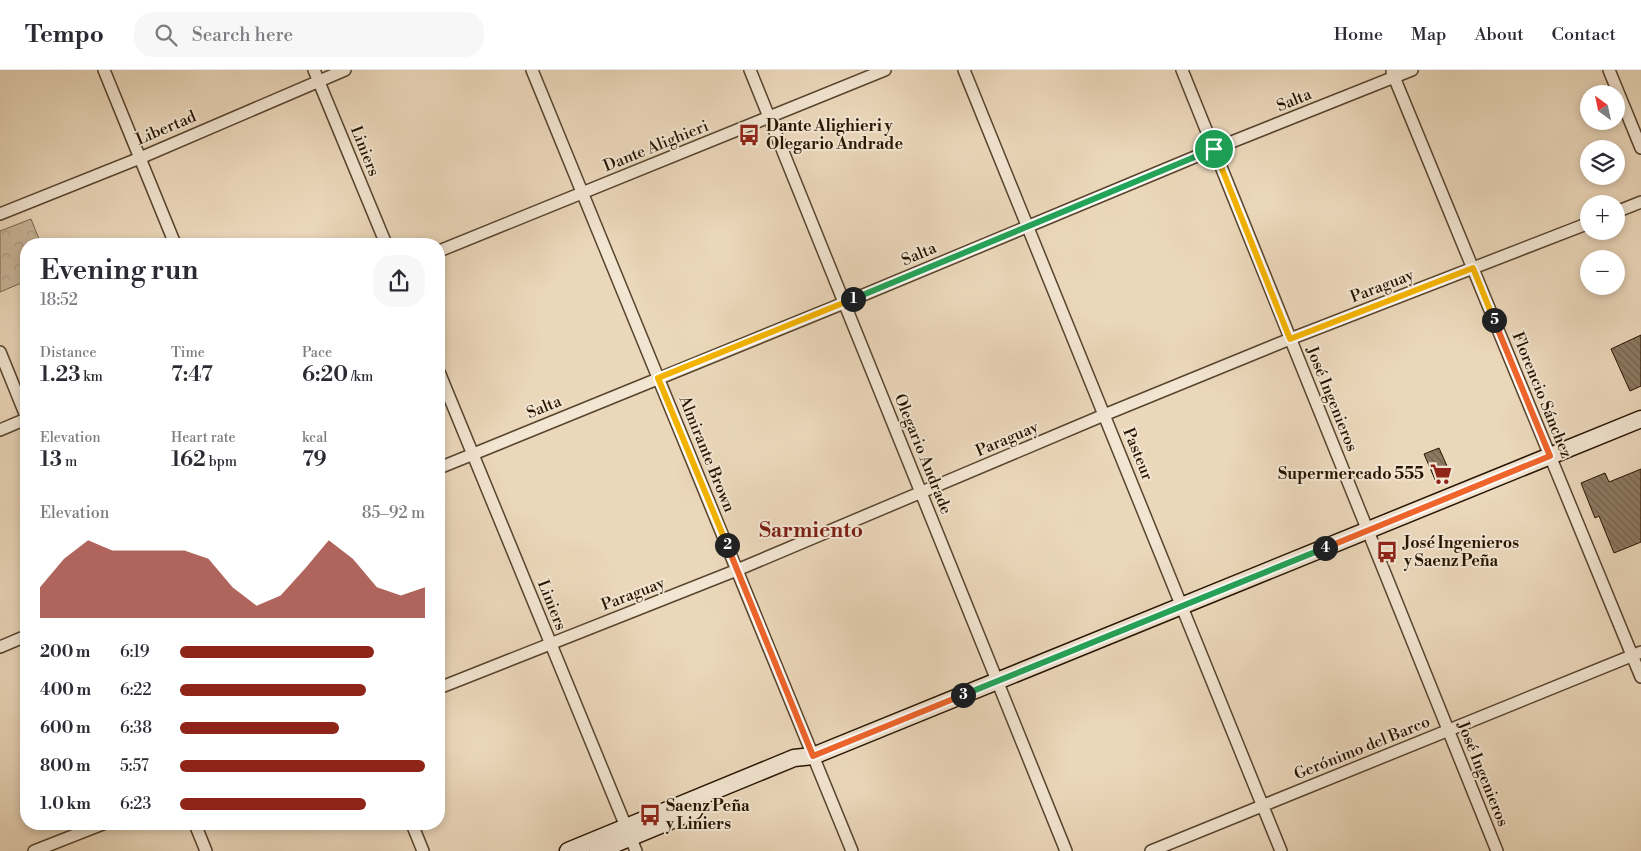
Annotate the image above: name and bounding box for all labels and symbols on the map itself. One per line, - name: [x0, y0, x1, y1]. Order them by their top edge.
- street label: Salta: [1274, 84, 1315, 116]
- north arrow: [1580, 85, 1625, 130]
- street label: Libertad: [133, 106, 199, 150]
- street label: Dante Alighieri: [600, 116, 712, 176]
- place label: Dante Alighieri y Olegario Andrade: [766, 116, 903, 154]
- bus stop icon: Dante Alighieri y Olegario Andrade: [736, 122, 762, 148]
- street label: Liniers: [346, 123, 384, 179]
- pin: [1193, 128, 1235, 170]
- street label: Salta: [899, 237, 940, 270]
- street label: Paraguay: [1347, 265, 1417, 307]
- pin: 1: [840, 286, 866, 312]
- pin: 5: [1482, 308, 1506, 332]
- street label: Florencio Sánchez: [1508, 329, 1576, 461]
- street label: José Ingenieros: [1301, 343, 1362, 454]
- street label: Salta: [524, 391, 565, 423]
- street label: Olegario Andrade: [890, 391, 956, 517]
- street label: Almirante Brown: [674, 392, 740, 515]
- street label: Paraguay: [973, 417, 1042, 461]
- street label: Pasteur: [1118, 425, 1158, 483]
- supermarket icon: Supermercado 555: [1428, 461, 1454, 487]
- place label: Supermercado 555: [1278, 464, 1424, 484]
- district label: Sarmiento: [759, 518, 863, 544]
- pin: 2: [714, 532, 740, 558]
- place label: José Ingenieros y Saenz Peña: [1402, 533, 1519, 571]
- pin: 4: [1312, 536, 1338, 560]
- bus stop icon: José Ingenieros y Saenz Peña: [1374, 539, 1400, 565]
- street label: Paraguay: [598, 573, 668, 615]
- street label: Liniers: [533, 577, 571, 633]
- pin: 3: [950, 682, 976, 708]
- street label: Gerónimo del Barco: [1291, 712, 1433, 784]
- street label: José Ingenieros: [1452, 718, 1513, 829]
- place label: Saenz Peña y Liniers: [665, 796, 750, 834]
- bus stop icon: Saenz Peña y Liniers: [637, 802, 663, 828]

